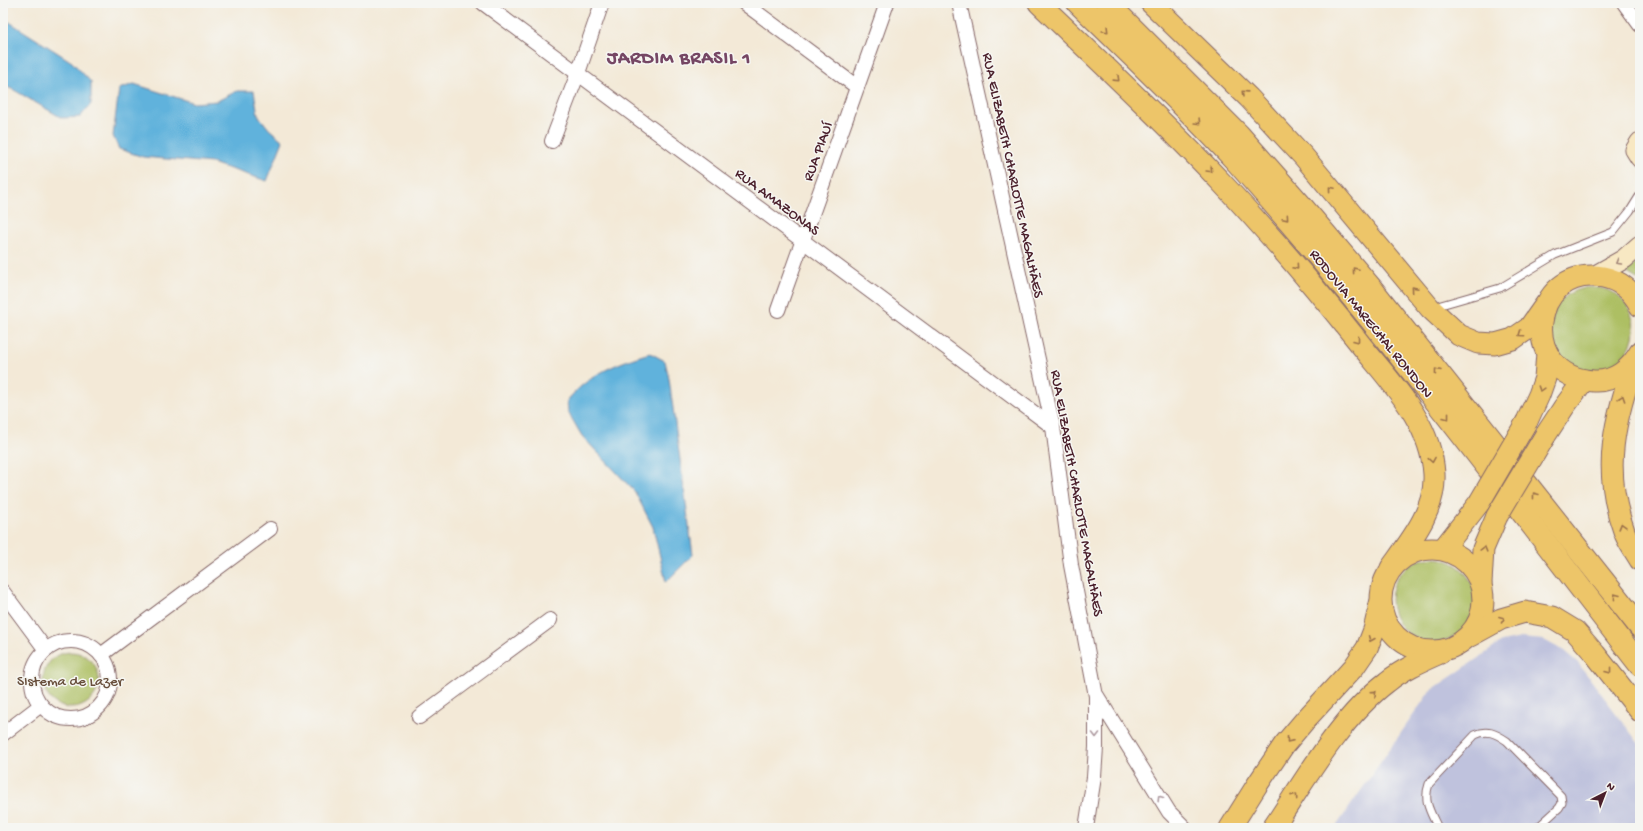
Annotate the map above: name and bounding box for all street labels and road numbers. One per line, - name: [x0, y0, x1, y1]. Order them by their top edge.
- street label: RUA ELIZABETH CHARLOTTE MAGALHÃES: [977, 51, 1047, 300]
- street label: RUA PIAUÍ: [800, 119, 838, 184]
- street label: RUA AMAZONAS: [731, 165, 823, 240]
- street label: RODOVIA MARECHAL RONDON: [1305, 246, 1436, 403]
- street label: RUA ELIZABETH CHARLOTTE MAGALHÃES: [1045, 369, 1107, 618]

